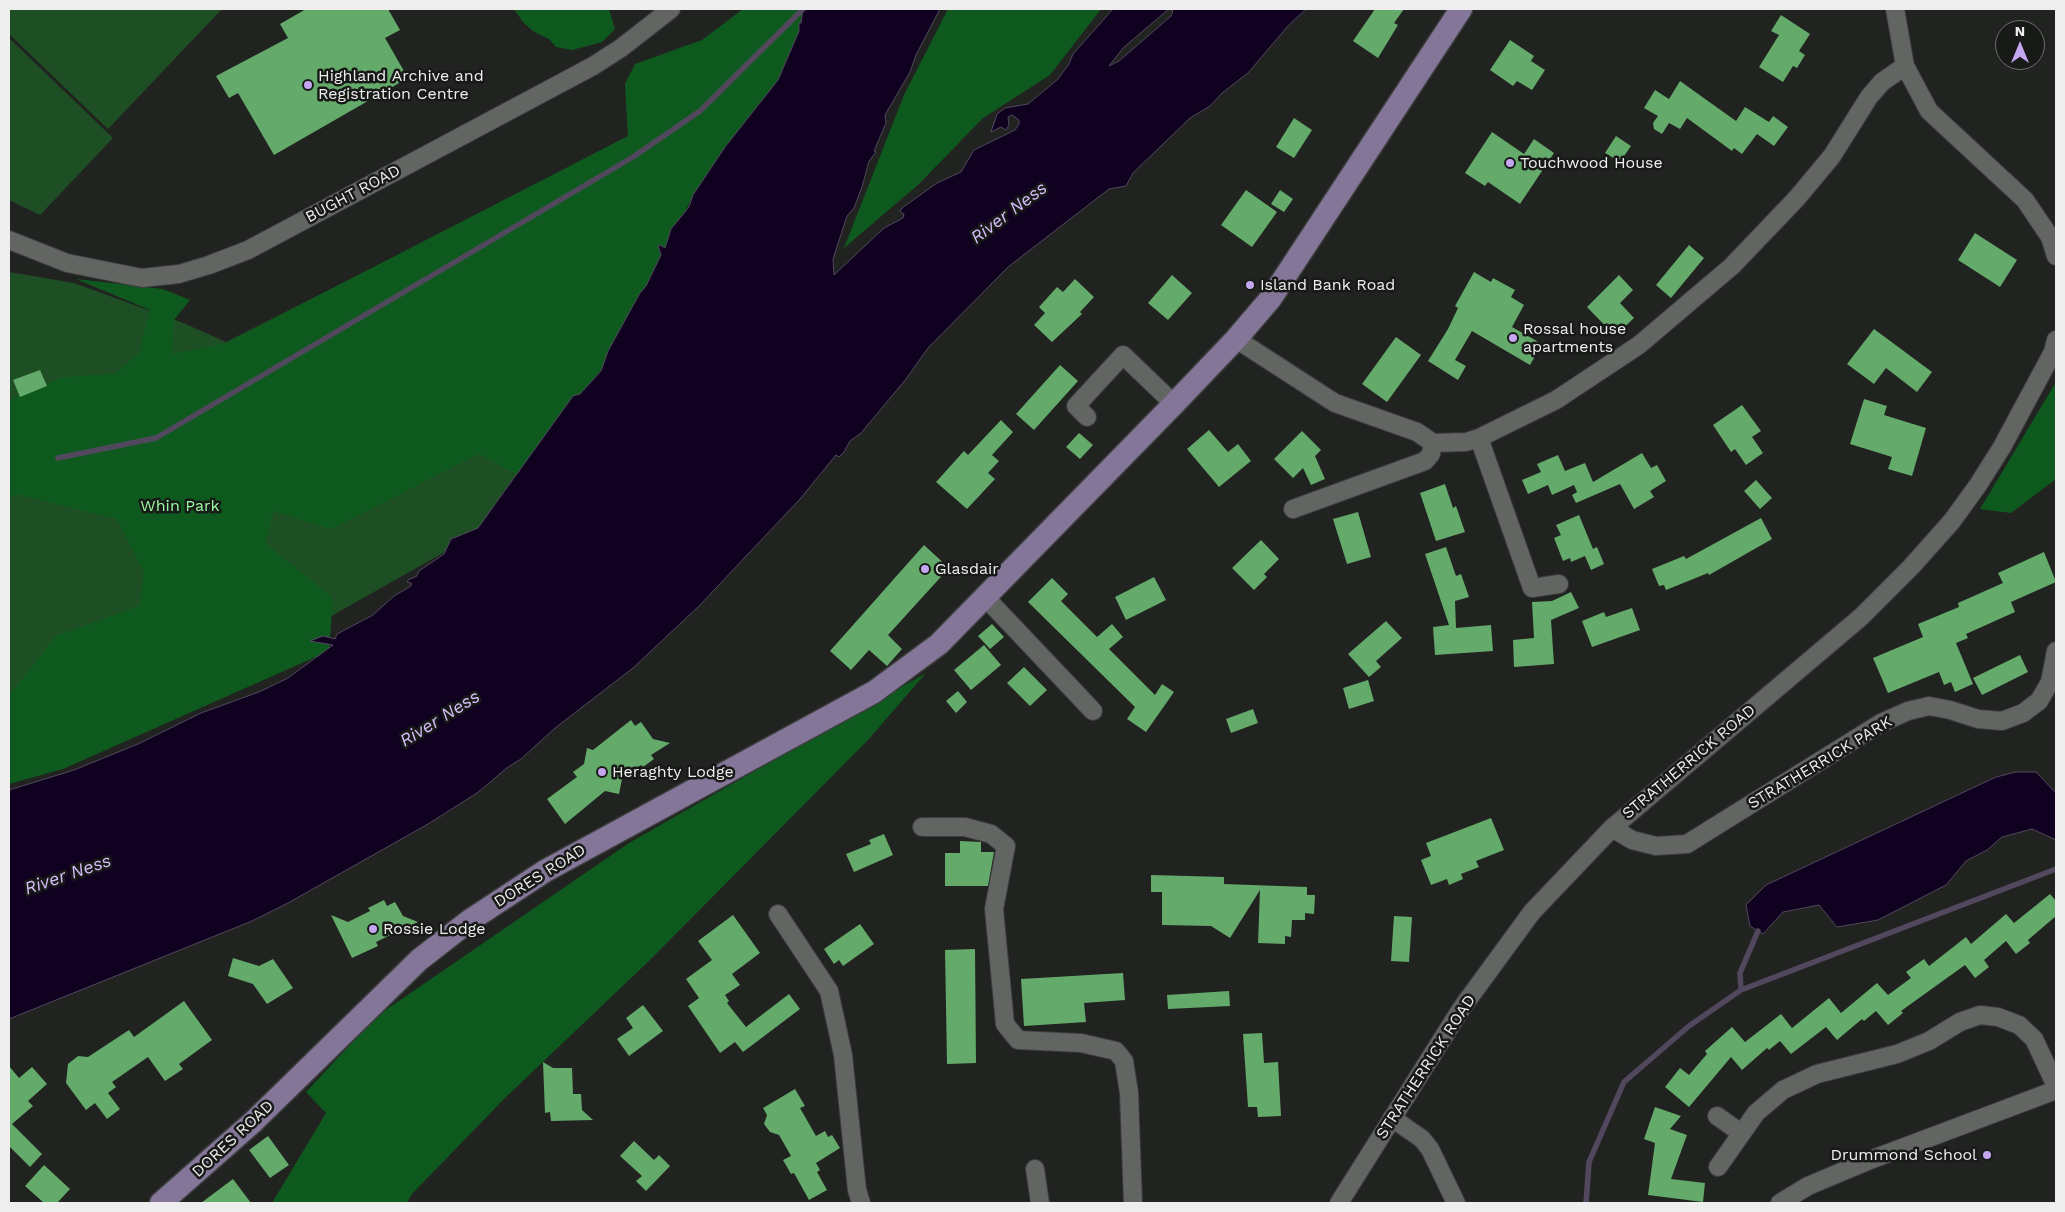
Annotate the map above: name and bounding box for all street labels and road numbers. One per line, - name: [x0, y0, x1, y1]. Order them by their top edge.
- street label: BUGHT ROAD: [302, 161, 404, 227]
- street label: STRATHERRICK ROAD: [1618, 701, 1760, 823]
- street label: STRATHERRICK PARK: [1745, 712, 1895, 814]
- street label: DORES ROAD: [491, 840, 589, 912]
- street label: STRATHERRICK ROAD: [1372, 991, 1480, 1143]
- street label: DORES ROAD: [188, 1096, 278, 1182]

